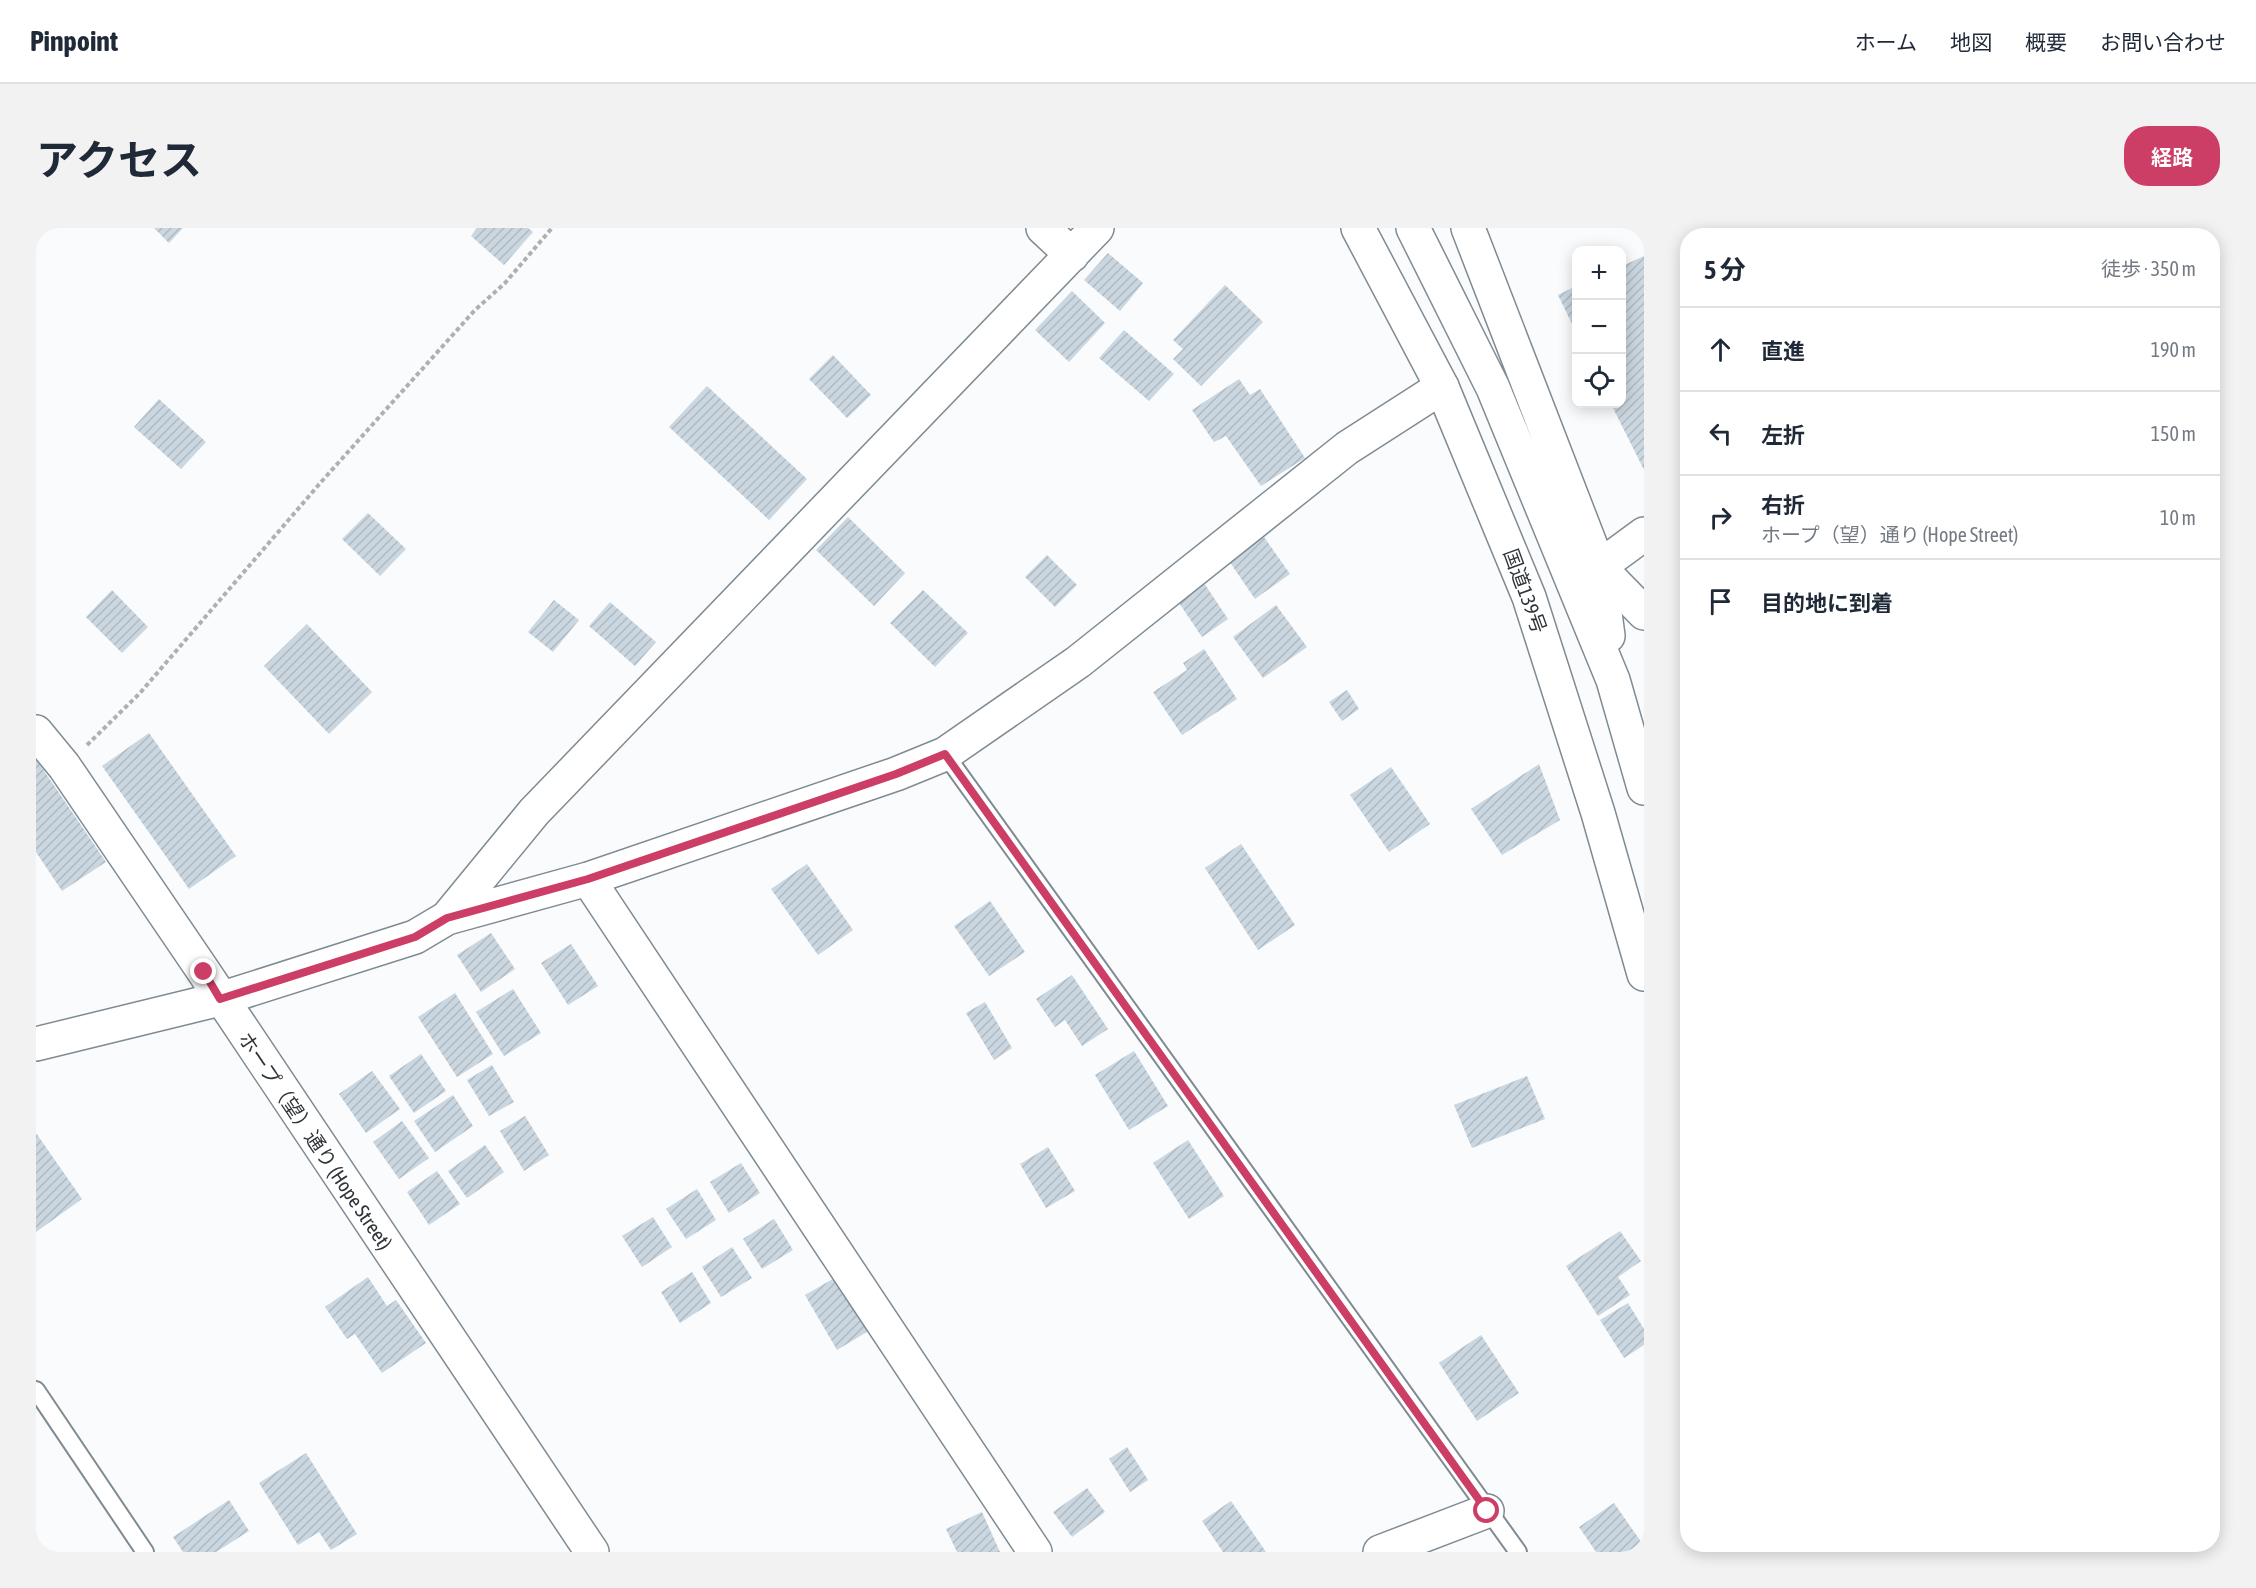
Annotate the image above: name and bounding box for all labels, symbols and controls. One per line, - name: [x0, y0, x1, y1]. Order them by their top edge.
- text: Pinpoint: [30, 25, 118, 57]
- text: ホーム: [1855, 30, 1917, 54]
- text: 地図: [1950, 30, 1992, 54]
- text: 概要: [2025, 30, 2067, 54]
- text: お問い合わせ: [2100, 30, 2226, 54]
- button: 経路: [2124, 126, 2220, 186]
- text: アクセス: [36, 136, 202, 184]
- map controls: [1572, 246, 1626, 408]
- button: +: [1572, 246, 1626, 300]
- text: 5 分: [1704, 255, 1746, 285]
- text: 徒歩 · 350 m: [2101, 257, 2196, 280]
- button: −: [1572, 300, 1626, 354]
- icon: ahead: [1704, 333, 1737, 366]
- text: 直進: [1761, 338, 1805, 364]
- text: 190 m: [2151, 338, 2196, 361]
- button: locate: [1572, 354, 1626, 408]
- icon: left: [1704, 417, 1737, 450]
- text: 左折: [1761, 422, 1805, 448]
- text: 150 m: [2151, 422, 2196, 445]
- text: 右折: [1761, 492, 1805, 518]
- icon: right: [1704, 501, 1737, 534]
- text: 10 m: [2160, 506, 2196, 529]
- text: ホープ（望）通り (Hope Street): [1761, 523, 2018, 546]
- street label: 国道139号: [1500, 545, 1551, 636]
- icon: arrive: [1704, 585, 1737, 618]
- text: 目的地に到着: [1761, 590, 1893, 616]
- route end: [190, 958, 216, 984]
- street label: ホープ（望）通り (Hope Street): [234, 1028, 397, 1254]
- route start: [1473, 1497, 1499, 1523]

